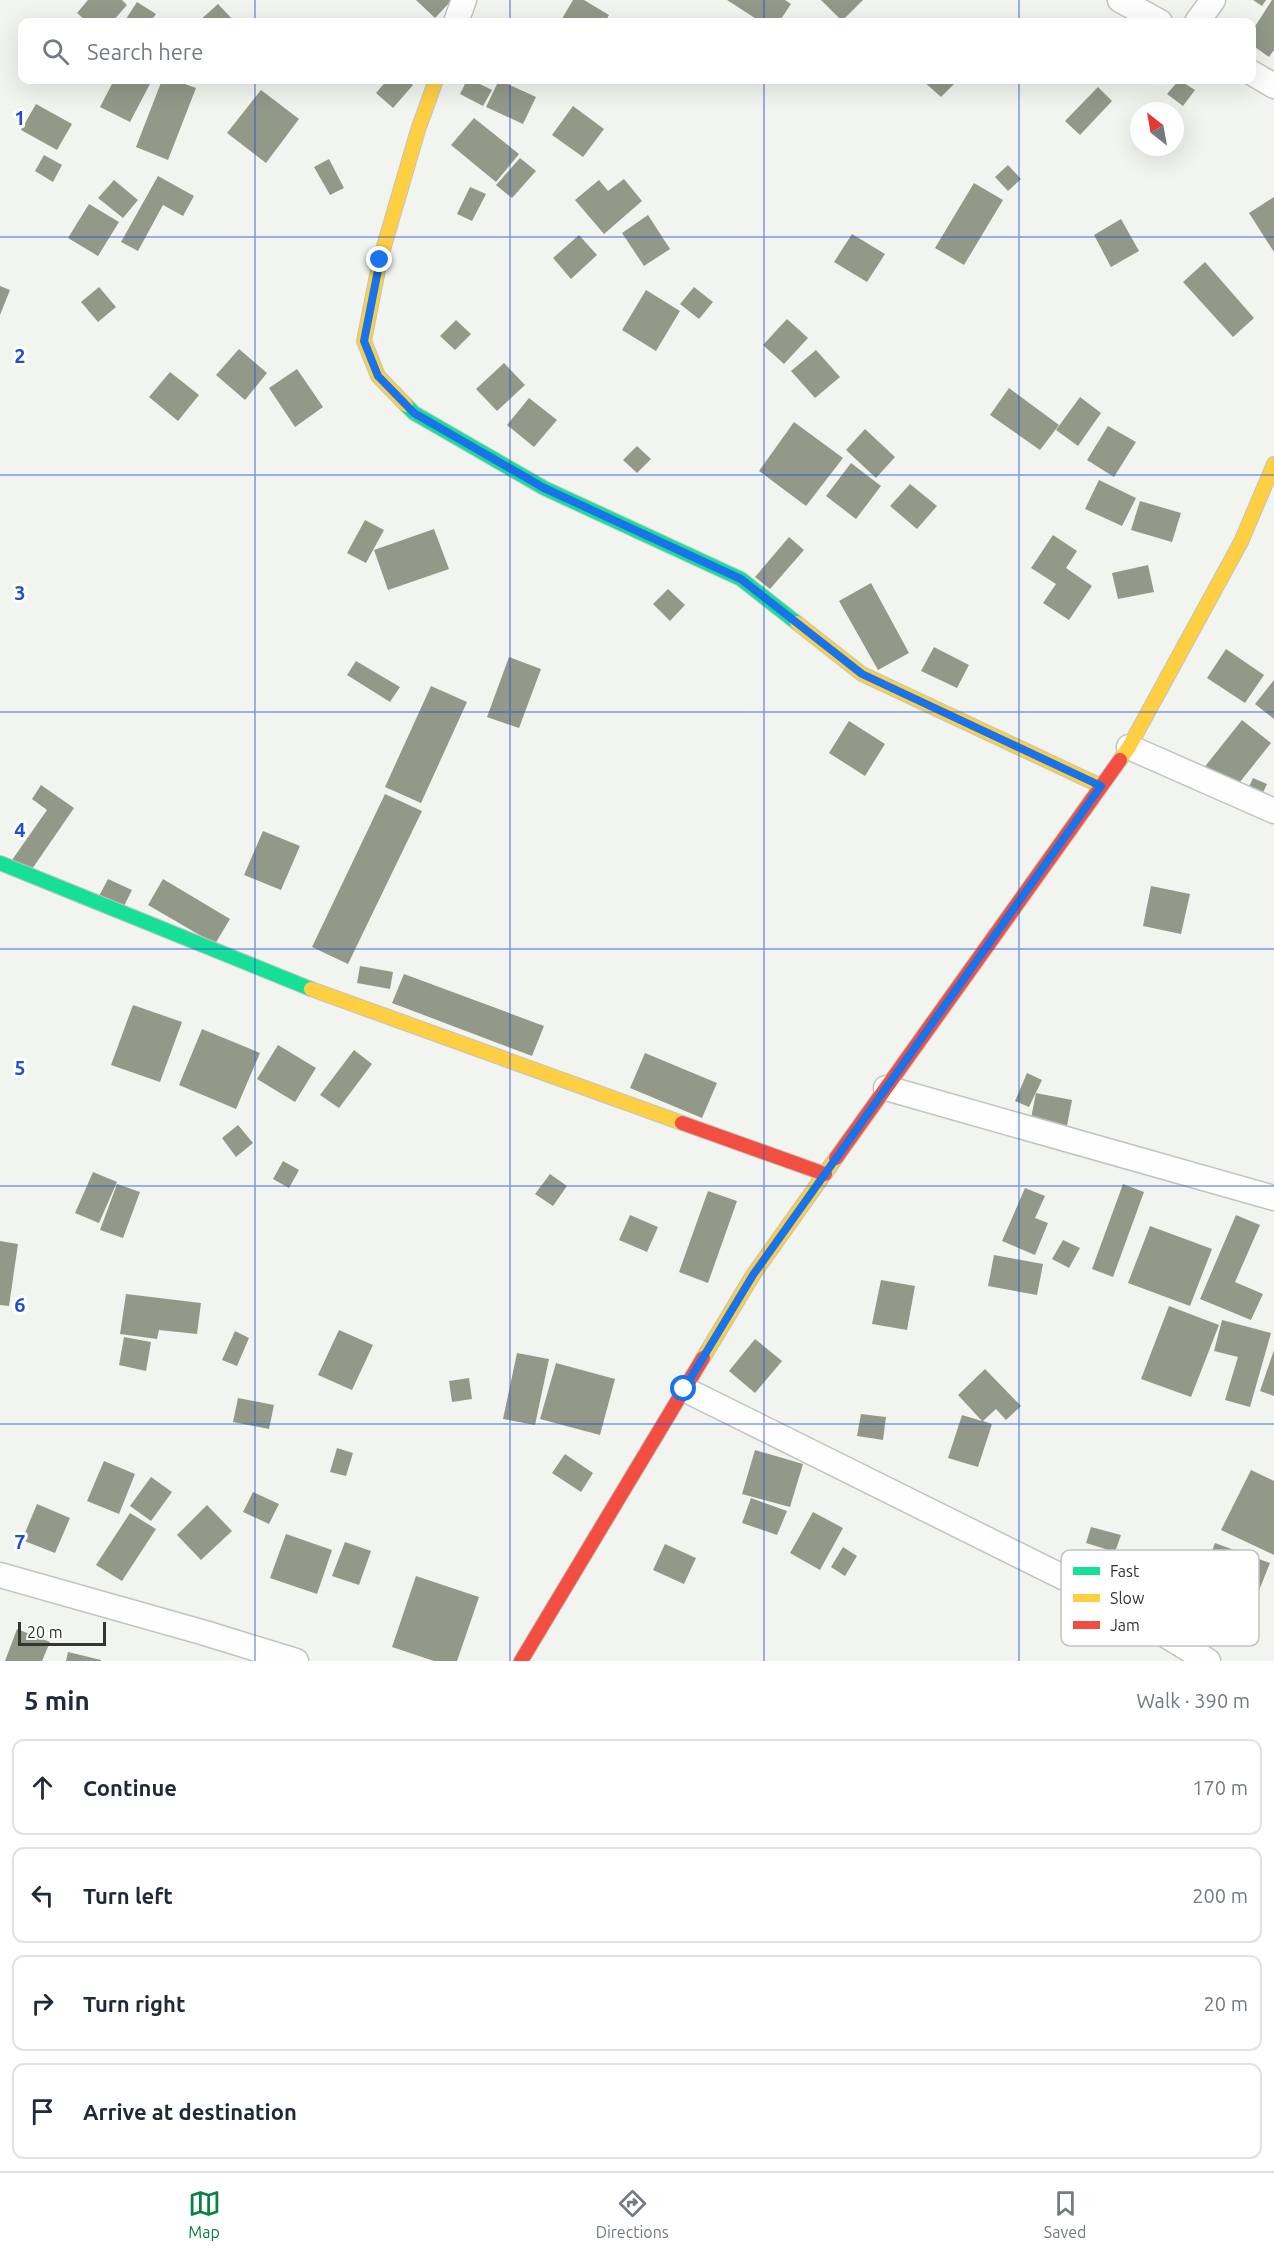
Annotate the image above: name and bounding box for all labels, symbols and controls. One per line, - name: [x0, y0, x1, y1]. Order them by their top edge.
- search box: [18, 18, 1256, 84]
- icon: search: [39, 35, 72, 68]
- text: Search here: [87, 39, 203, 64]
- north arrow: [1130, 102, 1184, 156]
- text: 1: [14, 106, 26, 129]
- route end: [366, 246, 392, 272]
- text: 2: [14, 344, 26, 367]
- text: 3: [14, 581, 26, 604]
- text: 4: [14, 818, 26, 841]
- text: 5: [14, 1056, 26, 1079]
- text: 6: [14, 1293, 26, 1316]
- route start: [670, 1375, 696, 1401]
- text: 7: [14, 1530, 26, 1553]
- legend: [1061, 1550, 1259, 1646]
- text: Fast: [1110, 1562, 1140, 1580]
- text: Slow: [1110, 1589, 1145, 1607]
- text: Jam: [1110, 1616, 1140, 1634]
- scale bar: [18, 1619, 106, 1646]
- text: 20 m: [27, 1623, 63, 1641]
- text: 5 min: [24, 1686, 90, 1715]
- text: Walk · 390 m: [1137, 1689, 1250, 1712]
- icon: ahead: [26, 1771, 59, 1804]
- text: Continue: [83, 1775, 177, 1800]
- text: 170 m: [1192, 1776, 1248, 1799]
- icon: left: [26, 1879, 59, 1912]
- text: Turn left: [83, 1883, 173, 1908]
- text: 200 m: [1192, 1884, 1248, 1907]
- icon: right: [26, 1987, 59, 2020]
- text: Turn right: [83, 1991, 185, 2016]
- text: 20 m: [1204, 1992, 1248, 2015]
- icon: arrive: [26, 2095, 59, 2128]
- text: Arrive at destination: [83, 2099, 297, 2124]
- tab: Map: [188, 2187, 221, 2241]
- tab: Directions: [596, 2187, 669, 2241]
- tab: Saved: [1044, 2187, 1086, 2241]

